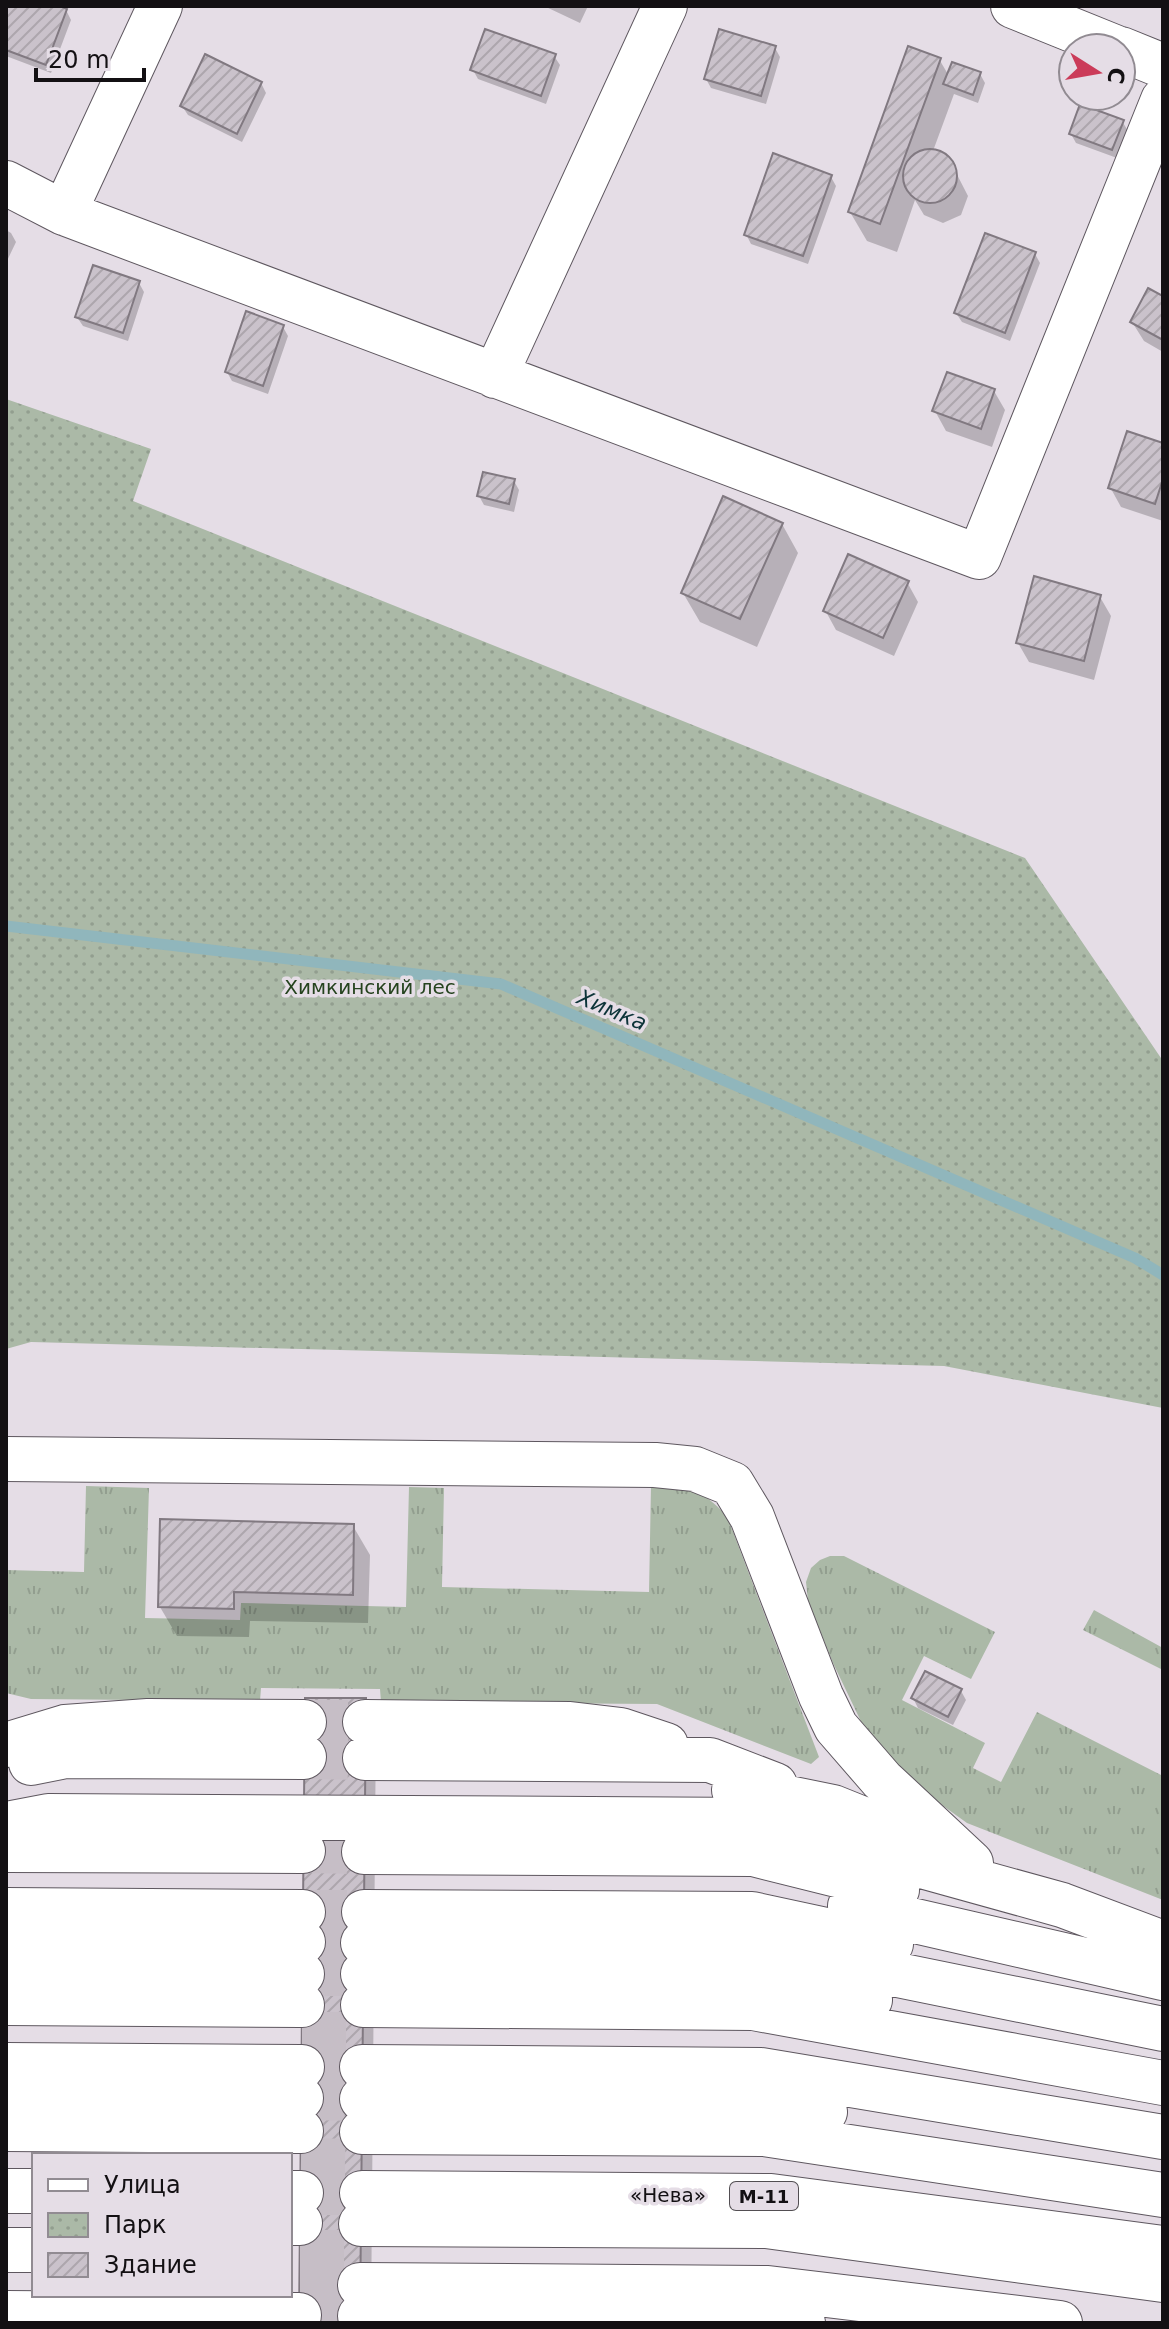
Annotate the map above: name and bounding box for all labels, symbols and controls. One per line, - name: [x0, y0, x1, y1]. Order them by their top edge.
- scale bar: [36, 32, 144, 82]
- north arrow: [1057, 32, 1137, 112]
- text: 20 m: [48, 46, 110, 74]
- text: С: [1102, 65, 1130, 86]
- park label: Химкинский лес: [284, 975, 456, 999]
- water label: Химка: [573, 984, 650, 1036]
- legend: [32, 2153, 292, 2297]
- text: Улица: [104, 2171, 181, 2199]
- road number: М-11: [730, 2182, 798, 2210]
- street label: «Нева»: [630, 2183, 706, 2207]
- text: Парк: [104, 2211, 166, 2239]
- text: Здание: [104, 2251, 197, 2279]

